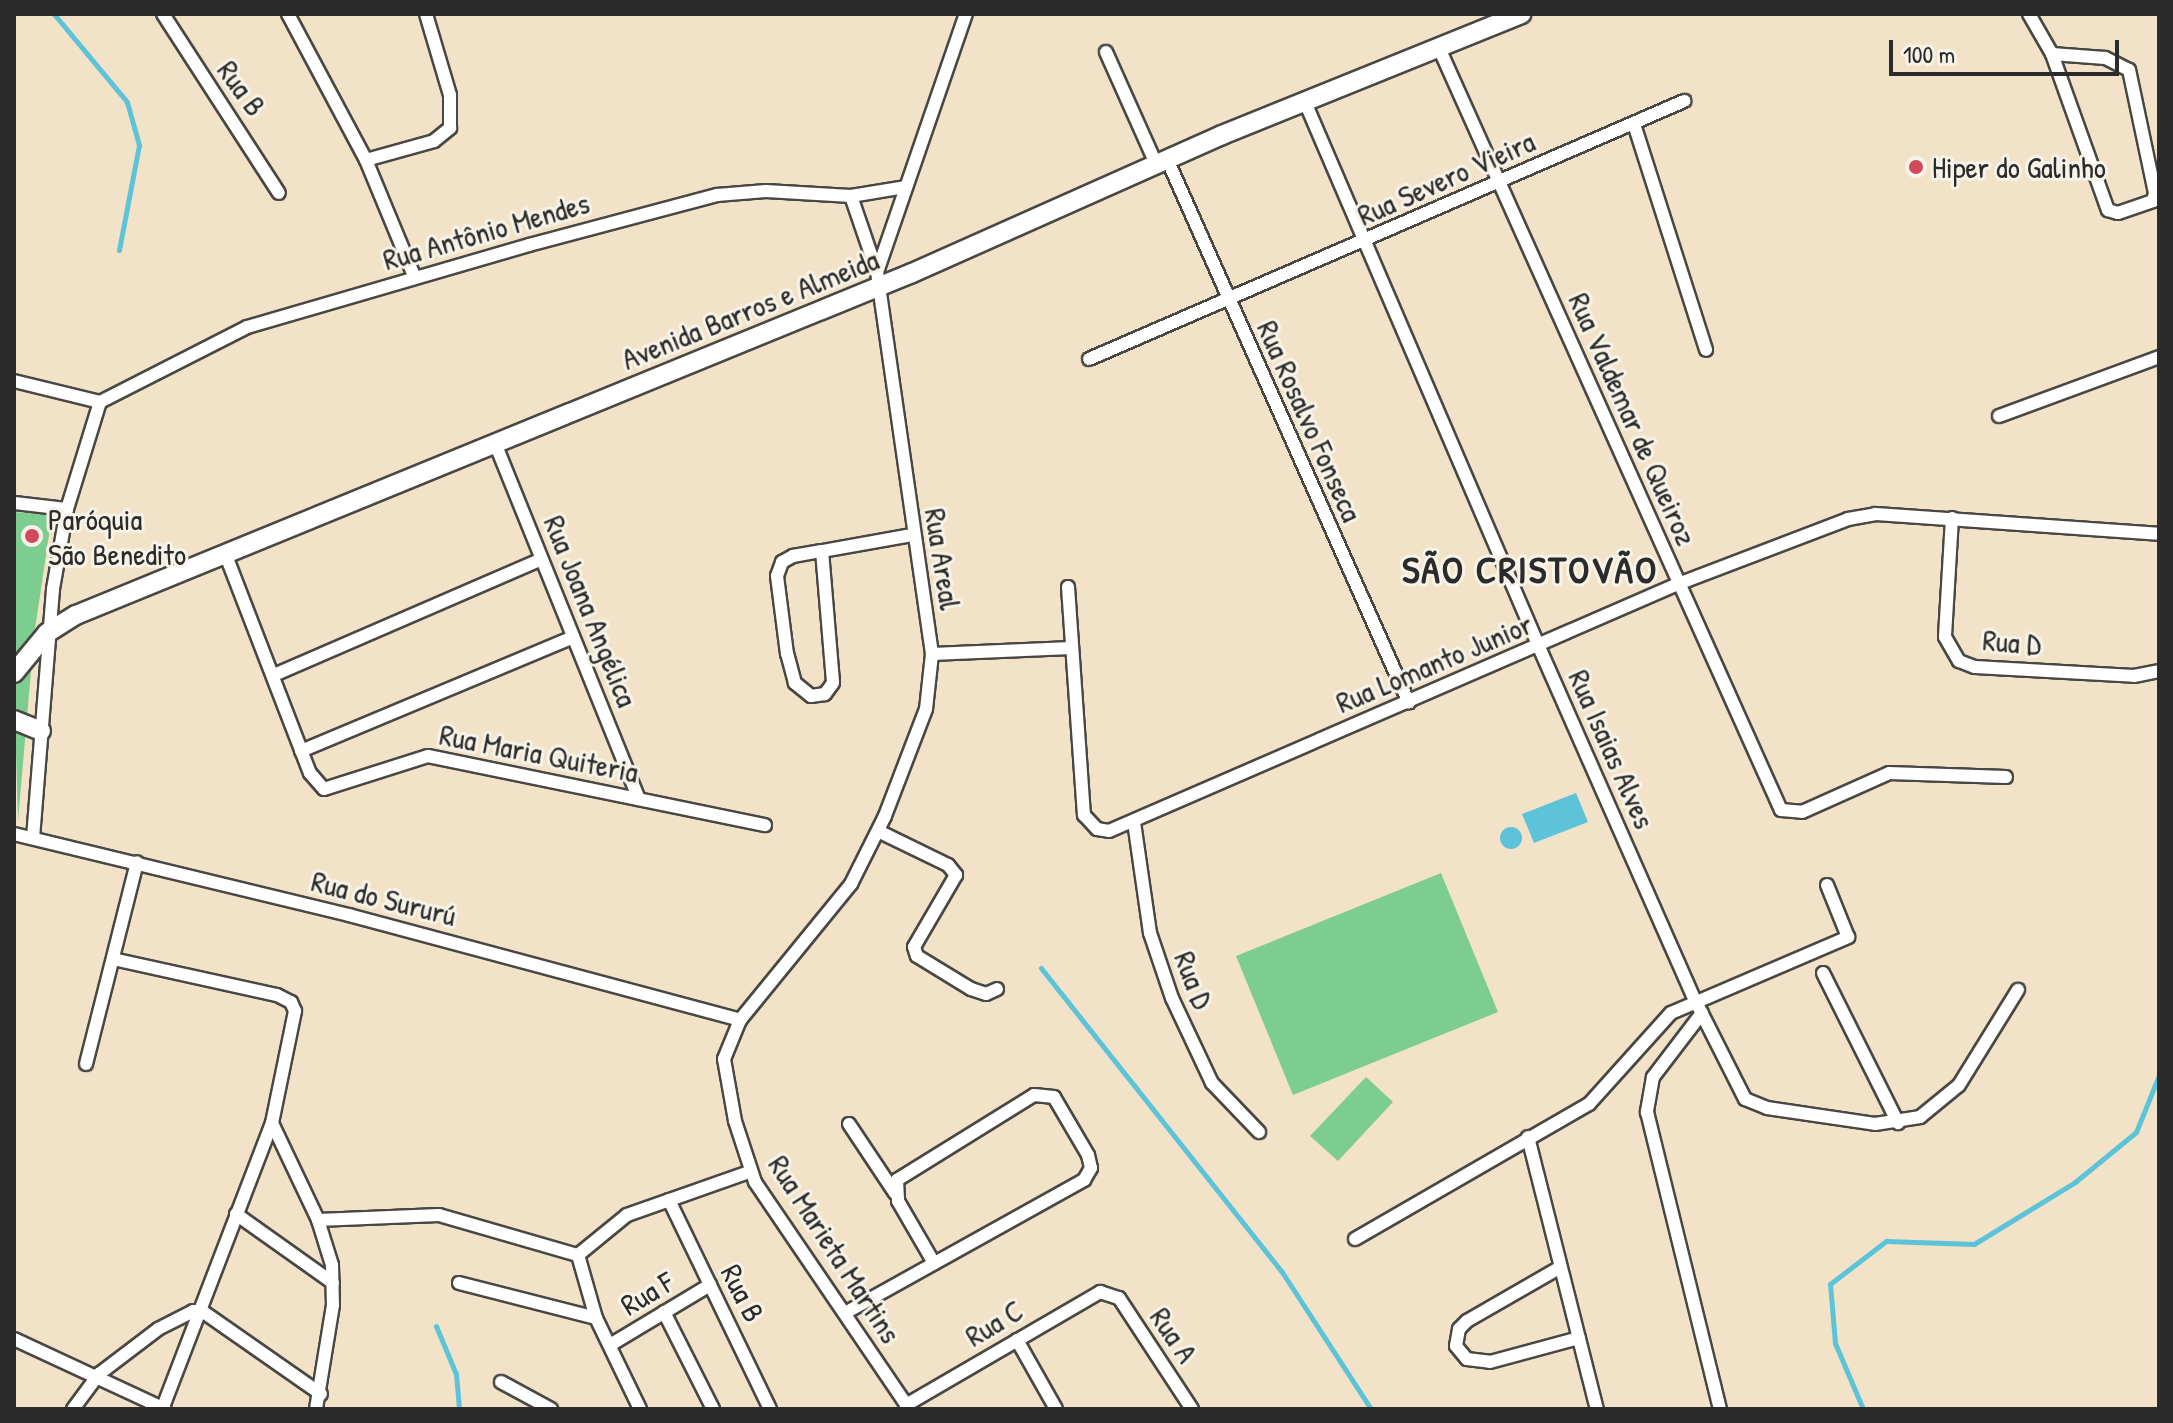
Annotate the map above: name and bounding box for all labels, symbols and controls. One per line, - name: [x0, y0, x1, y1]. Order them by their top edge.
- scale bar: [1893, 24, 2123, 74]
- text: 100 m: [1903, 38, 1955, 70]
- street label: Rua B: [210, 53, 274, 123]
- street label: Rua Severo Vieira: [1352, 123, 1540, 233]
- place label: Hiper do Galinho: [1932, 149, 2106, 185]
- marker: Hiper do Galinho: [1907, 158, 1925, 176]
- street label: Rua Antônio Mendes: [379, 184, 593, 278]
- street label: Avenida Barros e Almeida: [616, 241, 884, 377]
- street label: Rua Valdemar de Queiroz: [1561, 287, 1705, 551]
- street label: Rua Rosalvo Fonseca: [1250, 315, 1370, 527]
- place label: Paróquia São Benedito: [48, 501, 186, 572]
- street label: Rua Areal: [917, 506, 969, 612]
- street label: Rua Joana Angélica: [536, 510, 646, 712]
- marker: Paróquia São Benedito: [23, 527, 41, 545]
- district label: SÃO CRISTOVÃO: [1402, 547, 1658, 593]
- street label: Rua Lomanto Junior: [1331, 605, 1537, 721]
- street label: Rua D: [1981, 622, 2043, 662]
- street label: Rua Isaias Alves: [1561, 664, 1663, 834]
- street label: Rua Maria Quiteria: [437, 716, 641, 790]
- street label: Rua do Sururú: [308, 863, 460, 933]
- street label: Rua D: [1167, 946, 1221, 1014]
- street label: Rua Marieta Martins: [761, 1148, 909, 1350]
- street label: Rua B: [713, 1258, 773, 1328]
- street label: Rua F: [614, 1263, 680, 1323]
- street label: Rua C: [959, 1292, 1029, 1354]
- street label: Rua A: [1143, 1301, 1205, 1369]

